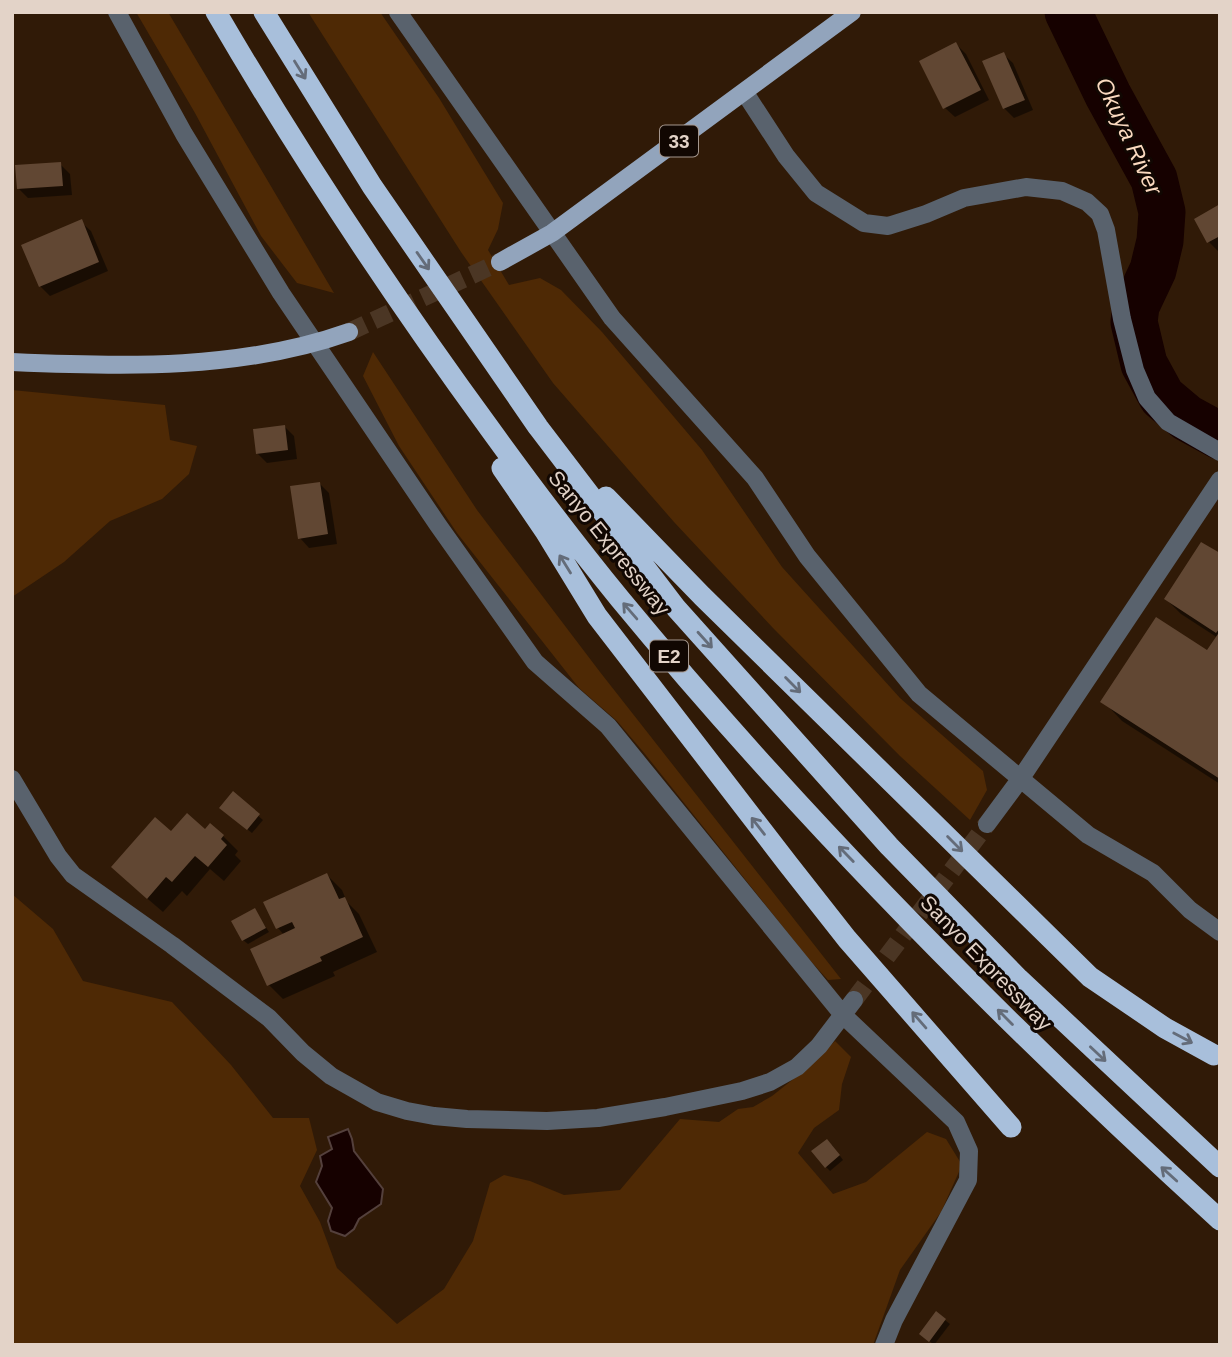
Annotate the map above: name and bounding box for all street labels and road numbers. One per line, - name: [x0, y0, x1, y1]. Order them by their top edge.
- road number: 33: [660, 125, 698, 156]
- street label: Sanyo Expressway: [544, 466, 675, 620]
- road number: E2: [650, 640, 688, 671]
- street label: Sanyo Expressway: [916, 890, 1057, 1035]

